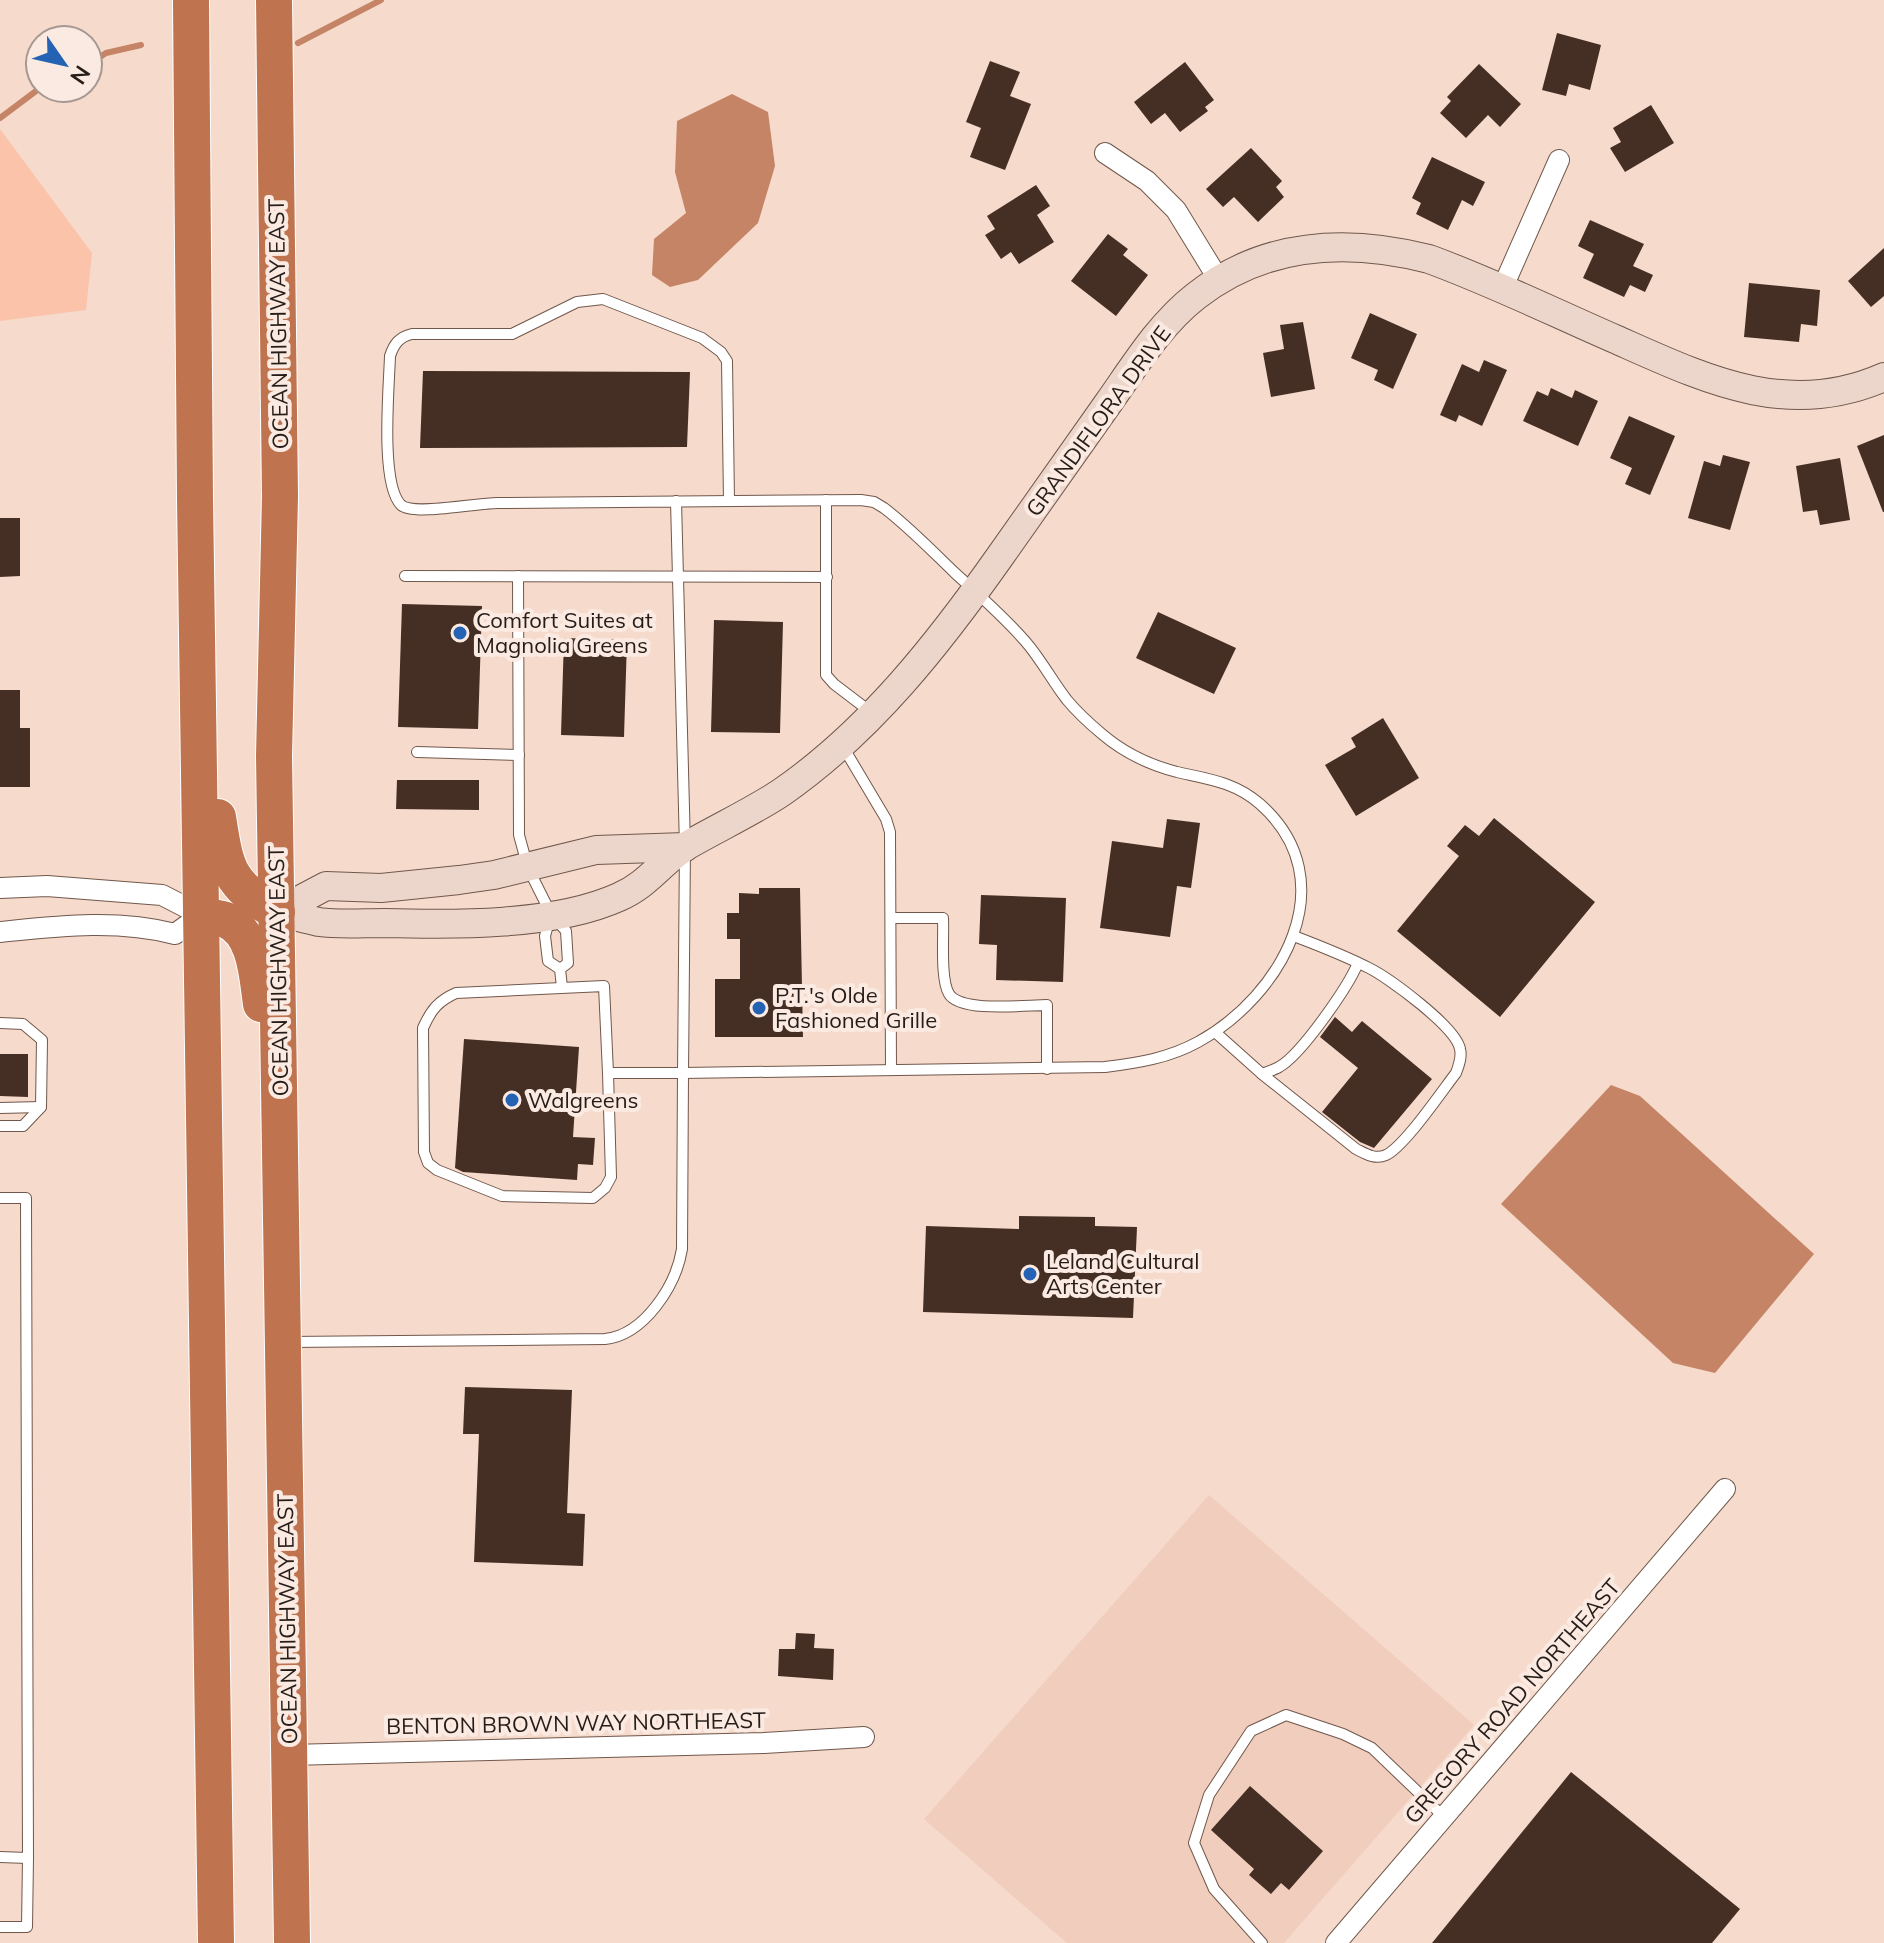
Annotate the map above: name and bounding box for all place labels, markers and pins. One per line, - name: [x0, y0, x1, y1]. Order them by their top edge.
- place label: Comfort Suites at Magnolia Greens: [476, 606, 653, 659]
- marker: Comfort Suites at Magnolia Greens: [451, 624, 469, 642]
- place label: P.T.'s Olde Fashioned Grille: [775, 981, 937, 1034]
- marker: P.T.'s Olde Fashioned Grille: [750, 999, 768, 1017]
- place label: Walgreens: [528, 1086, 639, 1114]
- marker: Walgreens: [503, 1091, 521, 1109]
- place label: Leland Cultural Arts Center: [1046, 1247, 1200, 1300]
- marker: Leland Cultural Arts Center: [1021, 1265, 1039, 1283]

